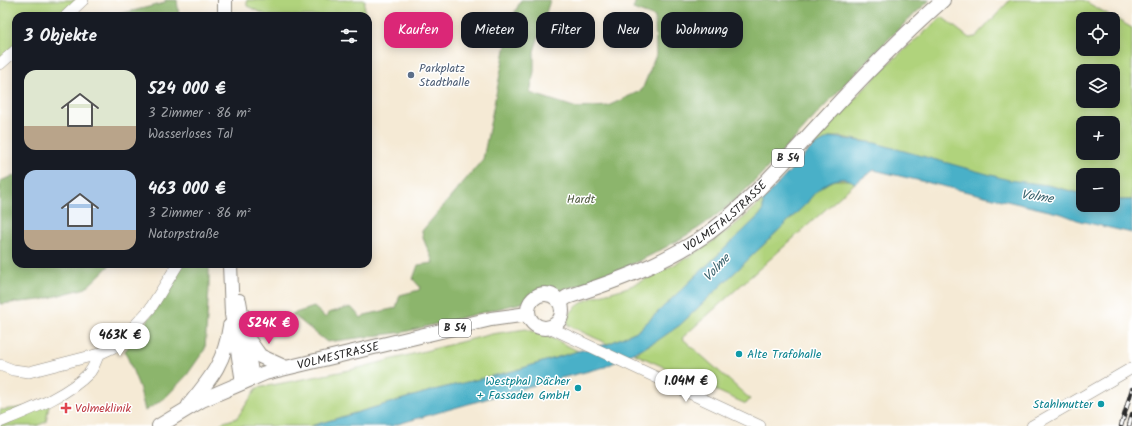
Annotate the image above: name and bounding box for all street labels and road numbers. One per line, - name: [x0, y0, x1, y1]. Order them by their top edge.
- road number: B 54: [772, 149, 804, 167]
- street label: VOLMETALSTRASSE: [680, 175, 772, 257]
- road number: B 54: [439, 319, 471, 337]
- street label: VOLMESTRASSE: [295, 336, 382, 374]

